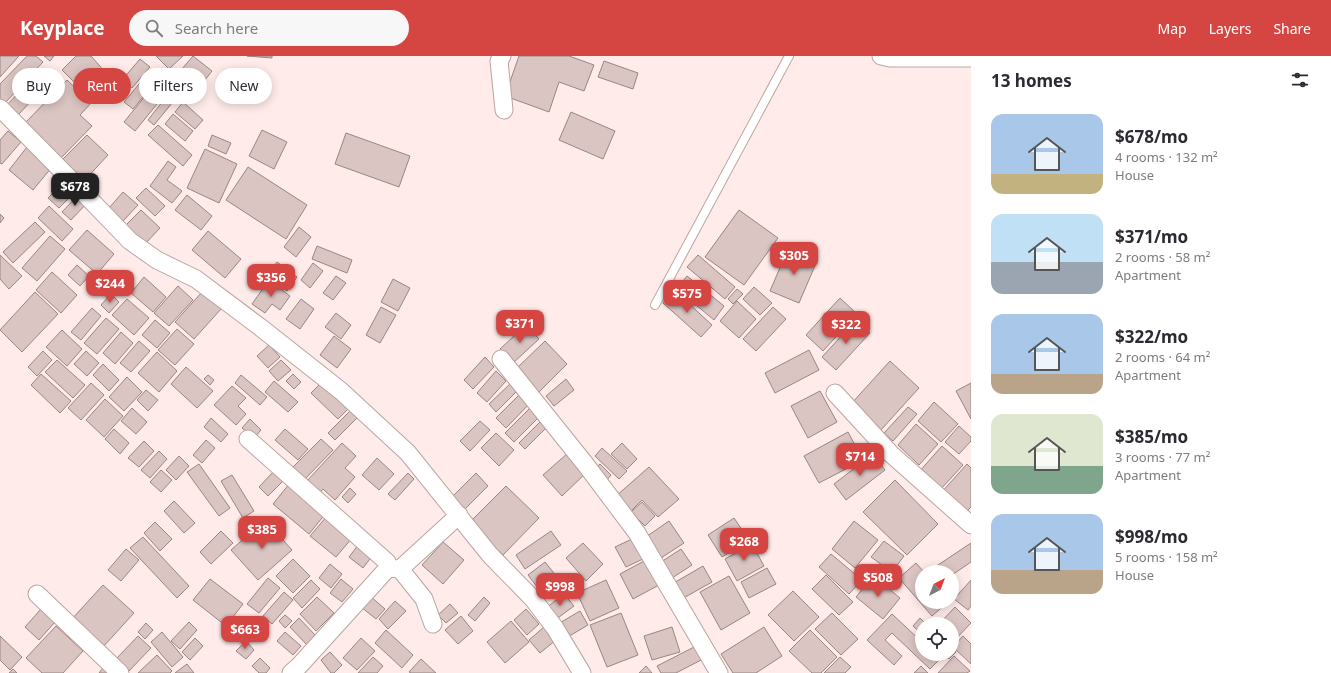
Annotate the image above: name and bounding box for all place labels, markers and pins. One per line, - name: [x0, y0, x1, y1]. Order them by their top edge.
- pin: $678: [51, 173, 99, 207]
- pin: $305: [770, 242, 818, 276]
- pin: $356: [247, 264, 295, 298]
- pin: $244: [86, 270, 134, 304]
- pin: $575: [663, 280, 711, 314]
- pin: $371: [496, 310, 544, 344]
- pin: $322: [822, 311, 870, 345]
- pin: $714: [836, 443, 884, 477]
- pin: $385: [238, 516, 286, 550]
- pin: $268: [720, 528, 768, 562]
- pin: $508: [854, 564, 902, 598]
- pin: $998: [536, 573, 584, 607]
- pin: $663: [221, 616, 269, 650]

